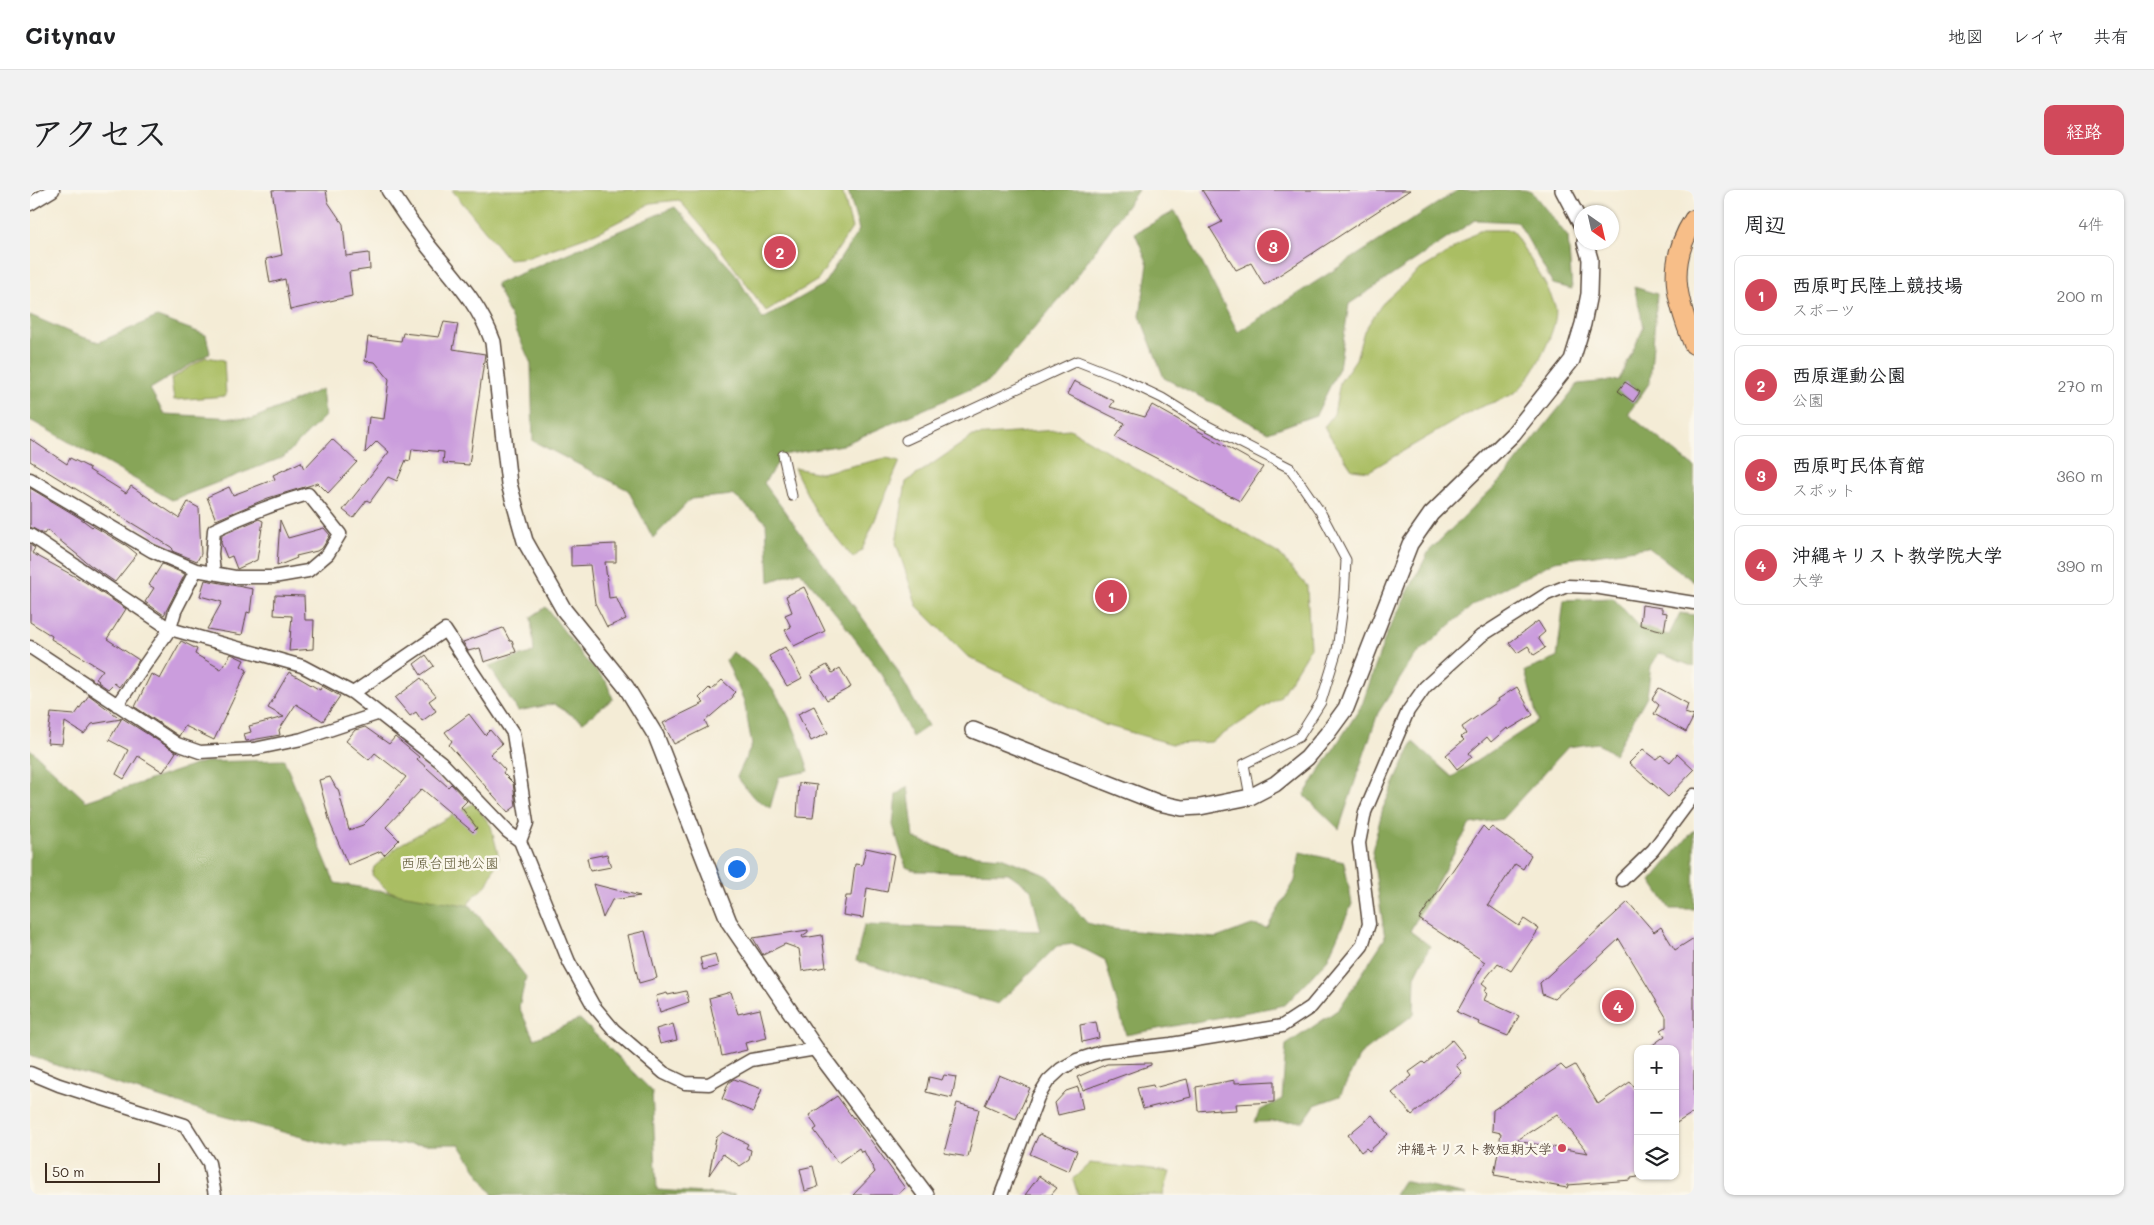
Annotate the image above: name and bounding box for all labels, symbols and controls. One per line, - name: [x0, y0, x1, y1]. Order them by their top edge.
- text: Citynav: [25, 19, 116, 50]
- text: 地図: [1948, 24, 1984, 48]
- text: レイヤ: [2012, 24, 2065, 48]
- text: 共有: [2093, 24, 2129, 48]
- button: 経路: [2044, 105, 2124, 155]
- text: アクセス: [30, 109, 168, 155]
- north arrow: [1574, 205, 1619, 250]
- text: 周辺: [1744, 210, 1786, 237]
- text: 4件: [2079, 213, 2104, 234]
- pin: 3: [1257, 227, 1289, 265]
- pin: 2: [764, 233, 796, 271]
- text: 西原町民陸上競技場: [1792, 272, 1963, 297]
- text: 1: [1757, 285, 1765, 306]
- text: 200 m: [2056, 285, 2103, 306]
- text: スポーツ: [1792, 299, 1856, 320]
- text: 西原運動公園: [1792, 362, 1906, 387]
- text: 2: [1757, 375, 1765, 396]
- text: 270 m: [2057, 375, 2103, 396]
- text: 公園: [1792, 389, 1824, 410]
- text: 西原町民体育館: [1792, 452, 1925, 477]
- text: 3: [1756, 465, 1766, 486]
- text: 360 m: [2056, 465, 2103, 486]
- text: スポット: [1792, 479, 1856, 500]
- text: 沖縄キリスト教学院大学: [1792, 542, 2003, 567]
- text: 4: [1756, 555, 1766, 576]
- text: 390 m: [2056, 555, 2103, 576]
- text: 大学: [1792, 569, 1824, 590]
- pin: 1: [1095, 577, 1127, 615]
- park label: 西原台団地公園: [401, 853, 499, 872]
- your location: [724, 856, 750, 882]
- pin: 4: [1602, 987, 1634, 1025]
- map controls: [1634, 1045, 1679, 1180]
- button: +: [1634, 1045, 1679, 1090]
- button: −: [1634, 1090, 1679, 1135]
- button: layers: [1634, 1135, 1679, 1180]
- place label: 沖繩キリスト教短期大学: [1397, 1139, 1552, 1158]
- marker: 沖繩キリスト教短期大学: [1556, 1142, 1568, 1154]
- scale bar: [45, 1160, 160, 1183]
- text: 50 m: [52, 1162, 84, 1181]

